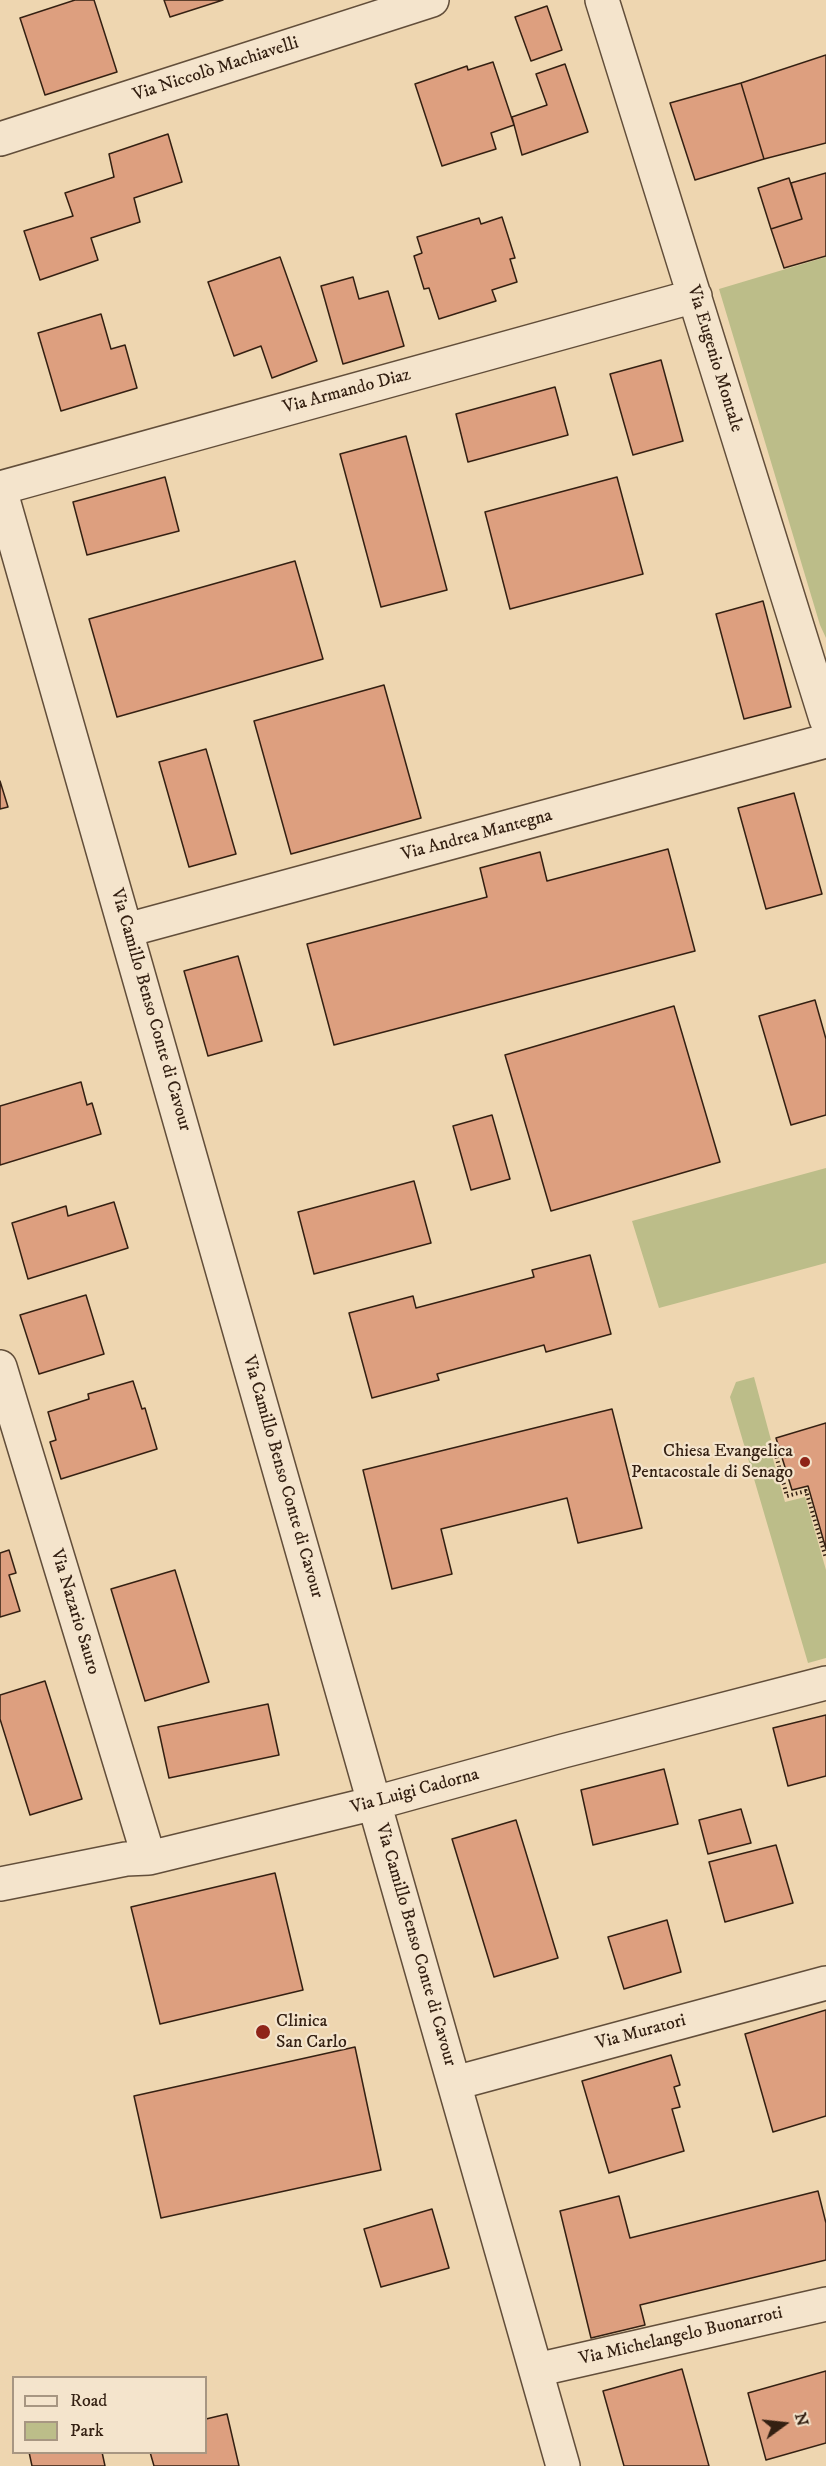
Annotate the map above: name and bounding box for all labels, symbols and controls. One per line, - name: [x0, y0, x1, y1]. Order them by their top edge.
- street label: Via Niccolò Machiavelli: [130, 33, 302, 107]
- street label: Via Eugenio Montale: [681, 283, 747, 435]
- street label: Via Armando Diaz: [281, 365, 413, 419]
- street label: Via Andrea Mantegna: [399, 805, 555, 867]
- street label: Via Camillo Benso Conte di Cavour: [105, 886, 195, 1134]
- street label: Via Camillo Benso Conte di Cavour: [237, 1353, 327, 1601]
- place label: Chiesa Evangelica Pentacostale di Senago: [631, 1441, 793, 1484]
- marker: Chiesa Evangelica Pentacostale di Senago: [798, 1455, 812, 1469]
- street label: Via Nazario Sauro: [45, 1547, 103, 1677]
- street label: Via Luigi Cadorna: [348, 1764, 482, 1820]
- street label: Via Camillo Benso Conte di Cavour: [370, 1821, 460, 2069]
- place label: Clinica San Carlo: [276, 2011, 347, 2054]
- street label: Via Muratori: [594, 2011, 688, 2055]
- marker: Clinica San Carlo: [254, 2023, 272, 2041]
- street label: Via Michelangelo Buonarroti: [577, 2303, 785, 2371]
- legend: [12, 2376, 207, 2454]
- text: Road: [70, 2390, 107, 2412]
- north arrow: [754, 2394, 814, 2454]
- text: N: [790, 2410, 813, 2428]
- text: Park: [70, 2420, 104, 2442]

